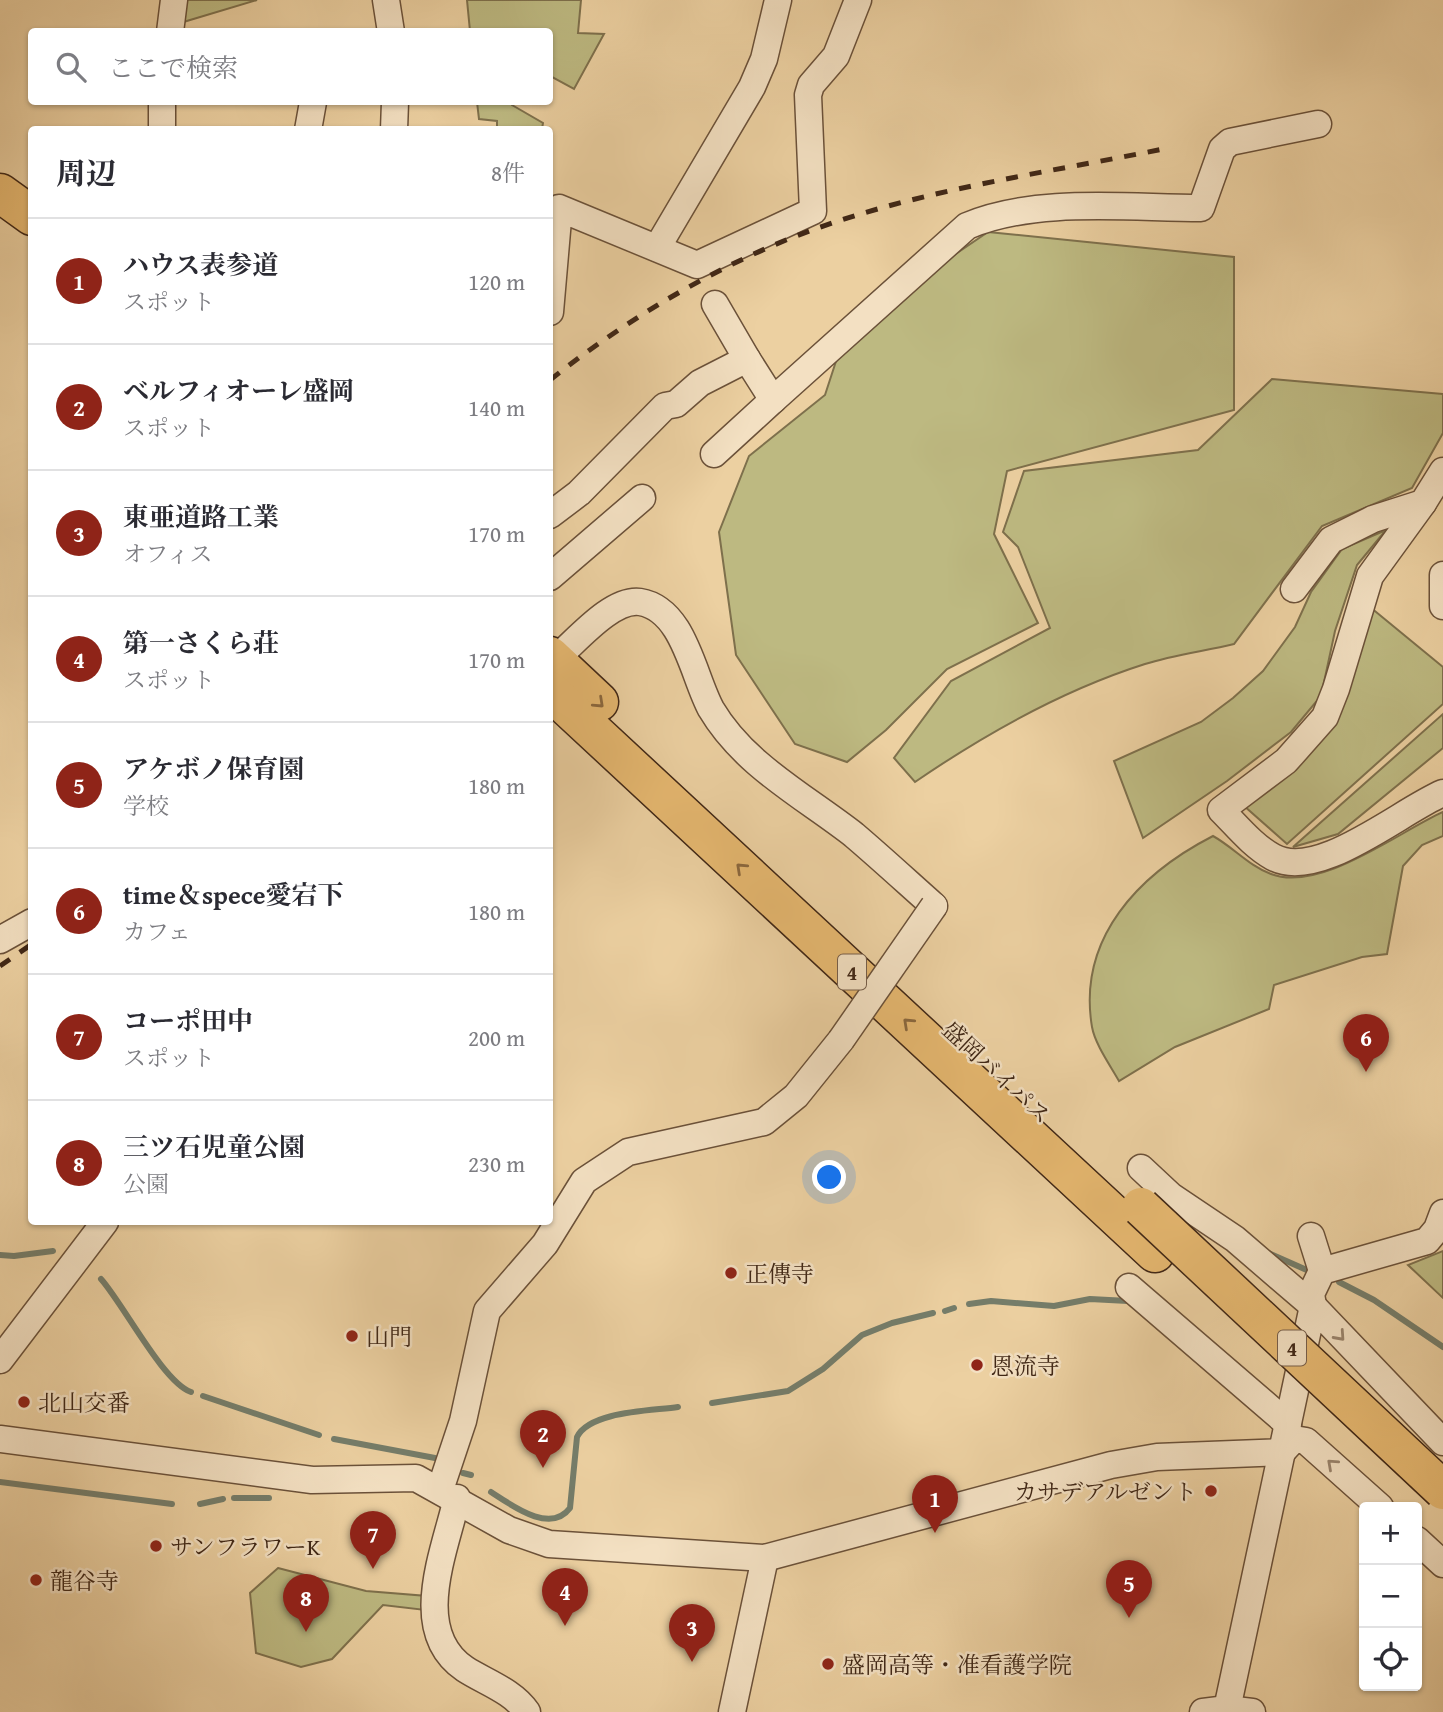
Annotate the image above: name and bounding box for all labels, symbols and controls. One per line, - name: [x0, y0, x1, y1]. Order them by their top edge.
- search box: [28, 28, 553, 105]
- icon: search: [52, 48, 90, 86]
- text: ここで検索: [108, 48, 238, 87]
- text: 周辺: [56, 151, 116, 195]
- text: 8件: [491, 156, 525, 189]
- text: ハウス表参道: [123, 245, 278, 284]
- text: 1: [73, 265, 85, 298]
- text: 120 m: [468, 265, 525, 298]
- text: スポット: [123, 285, 215, 318]
- text: ベルフィオーレ盛岡: [123, 371, 354, 410]
- text: 2: [73, 391, 85, 424]
- text: 140 m: [468, 391, 525, 424]
- text: スポット: [123, 411, 215, 444]
- text: 東亜道路工業: [123, 497, 279, 536]
- text: 3: [73, 517, 85, 550]
- text: 170 m: [468, 517, 525, 550]
- text: オフィス: [123, 537, 212, 570]
- text: 第一さくら荘: [123, 623, 279, 662]
- text: 4: [73, 643, 85, 676]
- text: 170 m: [468, 643, 525, 676]
- text: スポット: [123, 663, 215, 696]
- one-way arrow: [591, 694, 604, 707]
- text: アケボノ保育園: [123, 749, 304, 788]
- text: 5: [73, 769, 85, 802]
- text: 180 m: [468, 769, 525, 802]
- text: 学校: [123, 789, 169, 822]
- one-way arrow: [736, 864, 749, 877]
- text: time＆spece愛宕下: [123, 875, 343, 914]
- text: 6: [73, 895, 85, 928]
- text: 180 m: [468, 895, 525, 928]
- text: カフェ: [123, 915, 191, 948]
- road number: 4: [838, 954, 866, 990]
- text: コーポ田中: [123, 1001, 253, 1040]
- street label: 盛岡バイパス: [935, 1013, 1059, 1131]
- pin: 6: [1343, 1014, 1389, 1072]
- one-way arrow: [903, 1019, 916, 1031]
- text: 7: [73, 1021, 85, 1054]
- text: 200 m: [468, 1021, 525, 1054]
- text: スポット: [123, 1041, 215, 1074]
- text: 三ツ石児童公園: [123, 1127, 305, 1166]
- text: 8: [73, 1147, 85, 1180]
- text: 230 m: [468, 1147, 525, 1180]
- your location: [812, 1160, 846, 1194]
- text: 公園: [123, 1167, 169, 1200]
- place label: 正傳寺: [745, 1257, 814, 1290]
- marker: 正傳寺: [723, 1265, 739, 1281]
- place label: 山門: [366, 1320, 412, 1353]
- marker: 山門: [344, 1328, 360, 1344]
- one-way arrow: [1332, 1328, 1344, 1341]
- road number: 4: [1278, 1330, 1306, 1366]
- place label: 恩流寺: [991, 1349, 1060, 1382]
- marker: 恩流寺: [969, 1357, 985, 1373]
- place label: 北山交番: [38, 1386, 130, 1419]
- marker: 北山交番: [16, 1394, 32, 1410]
- pin: 2: [520, 1410, 566, 1468]
- one-way arrow: [1327, 1460, 1340, 1472]
- pin: 1: [912, 1475, 958, 1533]
- place label: カサデアルゼント: [1014, 1475, 1197, 1508]
- marker: カサデアルゼント: [1203, 1483, 1219, 1499]
- map controls: [1359, 1502, 1422, 1691]
- button: +: [1359, 1502, 1422, 1565]
- pin: 7: [350, 1511, 396, 1569]
- place label: サンフラワーK: [170, 1530, 321, 1563]
- marker: サンフラワーK: [148, 1538, 164, 1554]
- pin: 5: [1106, 1560, 1152, 1618]
- place label: 龍谷寺: [50, 1564, 119, 1597]
- button: −: [1359, 1565, 1422, 1628]
- pin: 4: [542, 1568, 588, 1626]
- marker: 龍谷寺: [28, 1572, 44, 1588]
- pin: 8: [283, 1574, 329, 1632]
- pin: 3: [669, 1604, 715, 1662]
- button: locate: [1359, 1628, 1422, 1691]
- place label: 盛岡高等・准看護学院: [842, 1648, 1072, 1681]
- marker: 盛岡高等・准看護学院: [820, 1656, 836, 1672]

